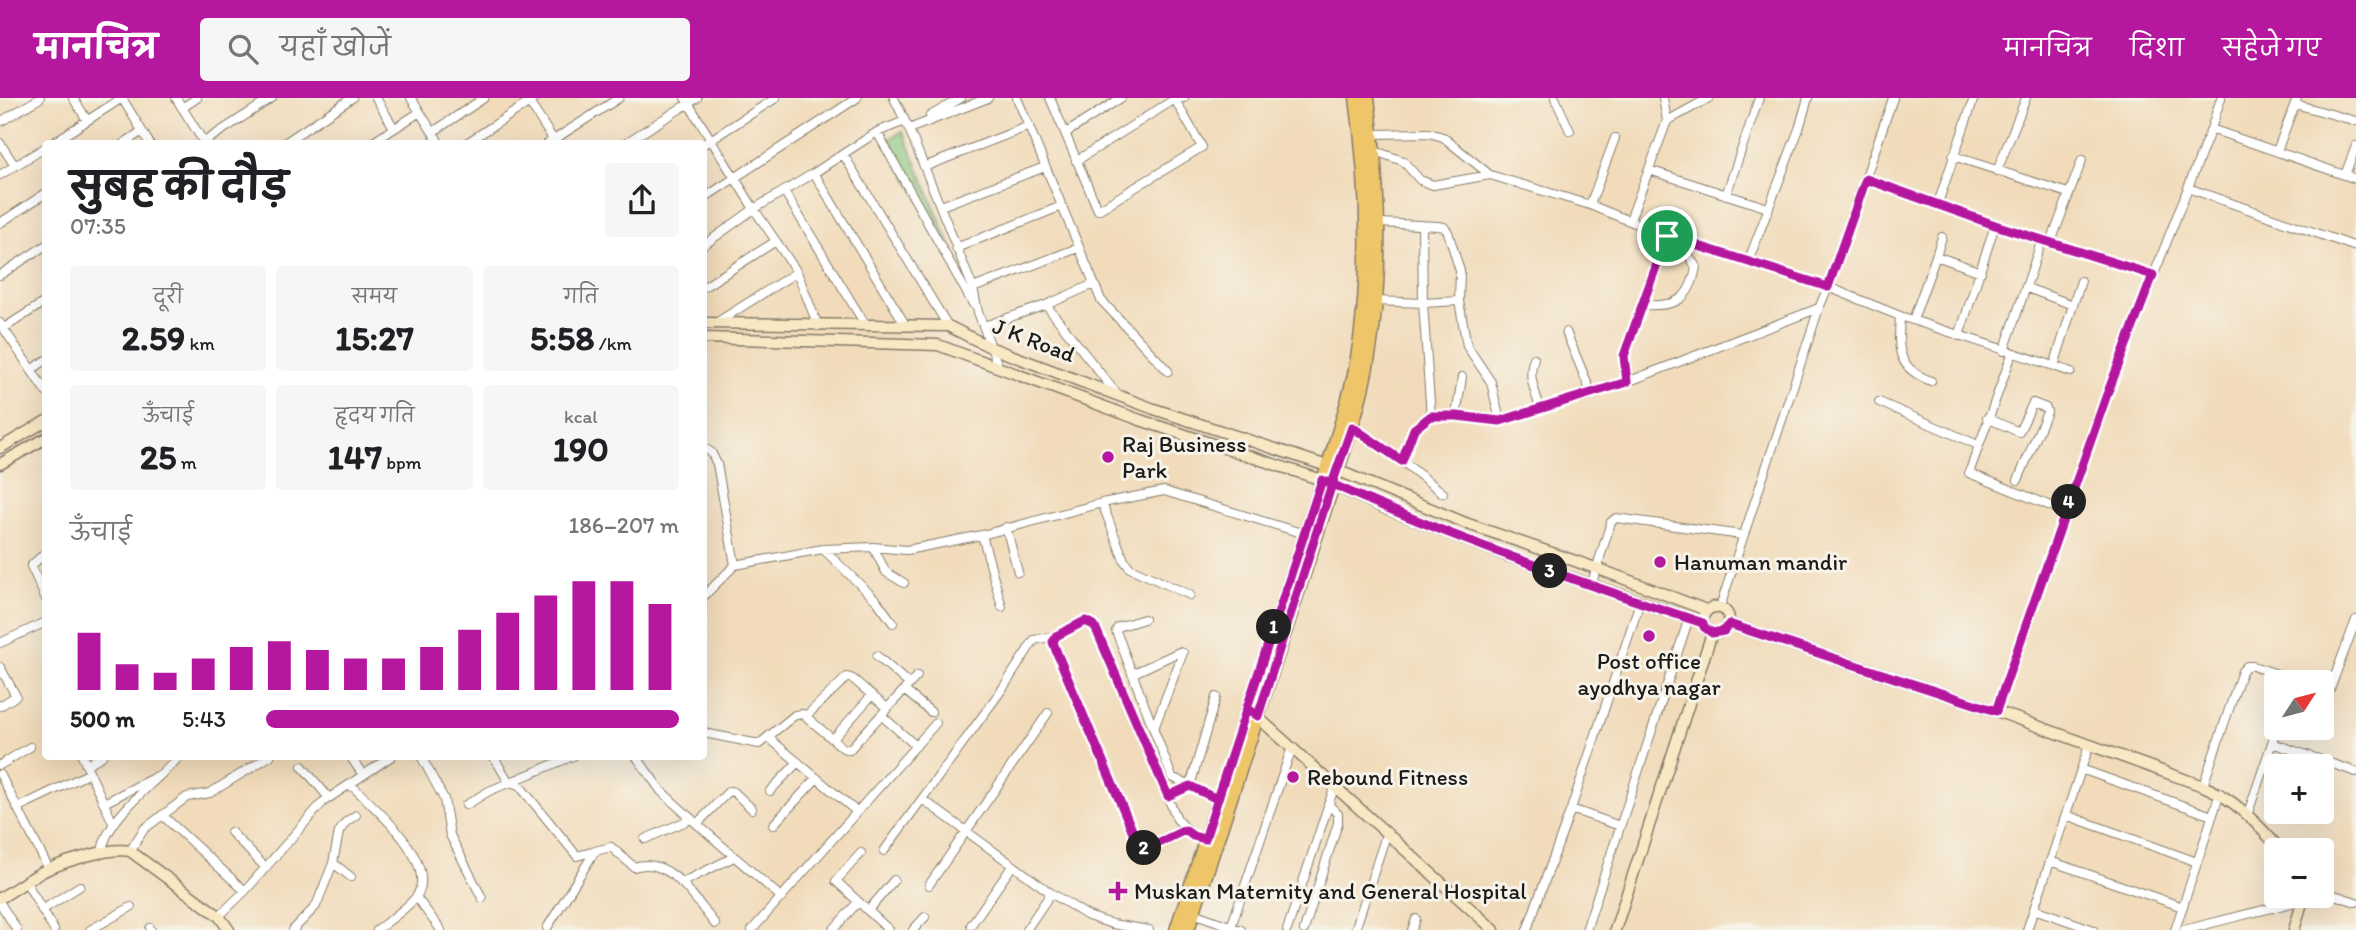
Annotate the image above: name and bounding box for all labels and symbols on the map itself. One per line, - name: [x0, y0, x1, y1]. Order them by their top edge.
- pin: [1637, 206, 1697, 266]
- street label: J K Road: [989, 312, 1079, 369]
- place label: Raj Business Park: [1122, 430, 1246, 484]
- marker: Raj Business Park: [1100, 449, 1116, 465]
- pin: 4: [2052, 484, 2086, 520]
- place label: Hanuman mandir: [1674, 548, 1847, 576]
- pin: 3: [1532, 554, 1568, 588]
- marker: Hanuman mandir: [1652, 554, 1668, 570]
- pin: 1: [1256, 610, 1292, 644]
- marker: Post office ayodhya nagar: [1641, 628, 1657, 644]
- place label: Post office ayodhya nagar: [1577, 647, 1721, 701]
- north arrow: [2264, 670, 2334, 740]
- place label: Rebound Fitness: [1307, 763, 1468, 791]
- marker: Rebound Fitness: [1285, 769, 1301, 785]
- pin: 2: [1126, 830, 1162, 866]
- place label: Muskan Maternity and General Hospital: [1134, 877, 1527, 905]
- marker: Muskan Maternity and General Hospital: [1108, 881, 1128, 901]

